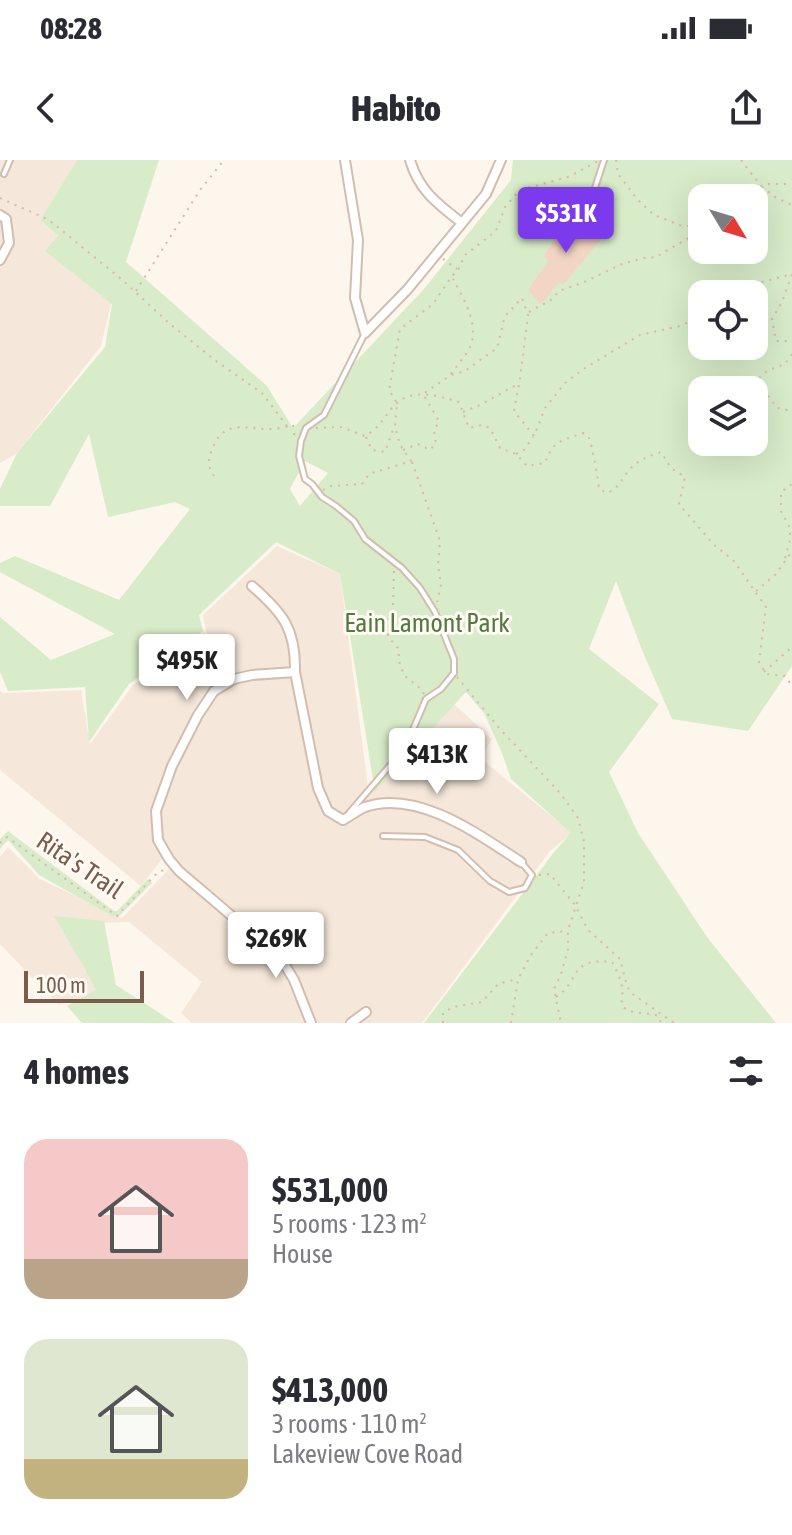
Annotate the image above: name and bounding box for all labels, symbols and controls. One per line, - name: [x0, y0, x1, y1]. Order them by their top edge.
- text: 08:28: [40, 11, 102, 45]
- icon: back: [24, 86, 68, 130]
- icon: share: [724, 86, 768, 130]
- text: Habito: [351, 87, 441, 129]
- north arrow: [688, 184, 768, 264]
- map controls: [688, 184, 768, 456]
- pin: $531K: [510, 187, 622, 255]
- text: $531K: [536, 198, 596, 228]
- button: locate: [688, 280, 768, 360]
- button: layers: [688, 376, 768, 456]
- park label: Eain Lamont Park: [344, 608, 510, 638]
- pin: $495K: [131, 634, 243, 702]
- text: $495K: [157, 645, 217, 675]
- pin: $413K: [381, 728, 493, 796]
- text: $413K: [407, 739, 467, 769]
- street label: Rita's Trail: [31, 825, 129, 905]
- pin: $269K: [220, 912, 332, 980]
- text: $269K: [246, 923, 306, 953]
- scale bar: [24, 967, 144, 1003]
- text: 100 m: [36, 972, 86, 998]
- icon: filters: [724, 1049, 768, 1093]
- text: 4 homes: [24, 1052, 129, 1091]
- text: $531,000: [272, 1170, 388, 1209]
- icon: home: [88, 1171, 184, 1267]
- text: 5 rooms · 123 m²: [272, 1209, 427, 1239]
- text: House: [272, 1239, 333, 1269]
- text: $413,000: [272, 1370, 388, 1409]
- icon: home: [88, 1371, 184, 1467]
- text: 3 rooms · 110 m²: [272, 1409, 427, 1439]
- text: Lakeview Cove Road: [272, 1439, 463, 1469]

